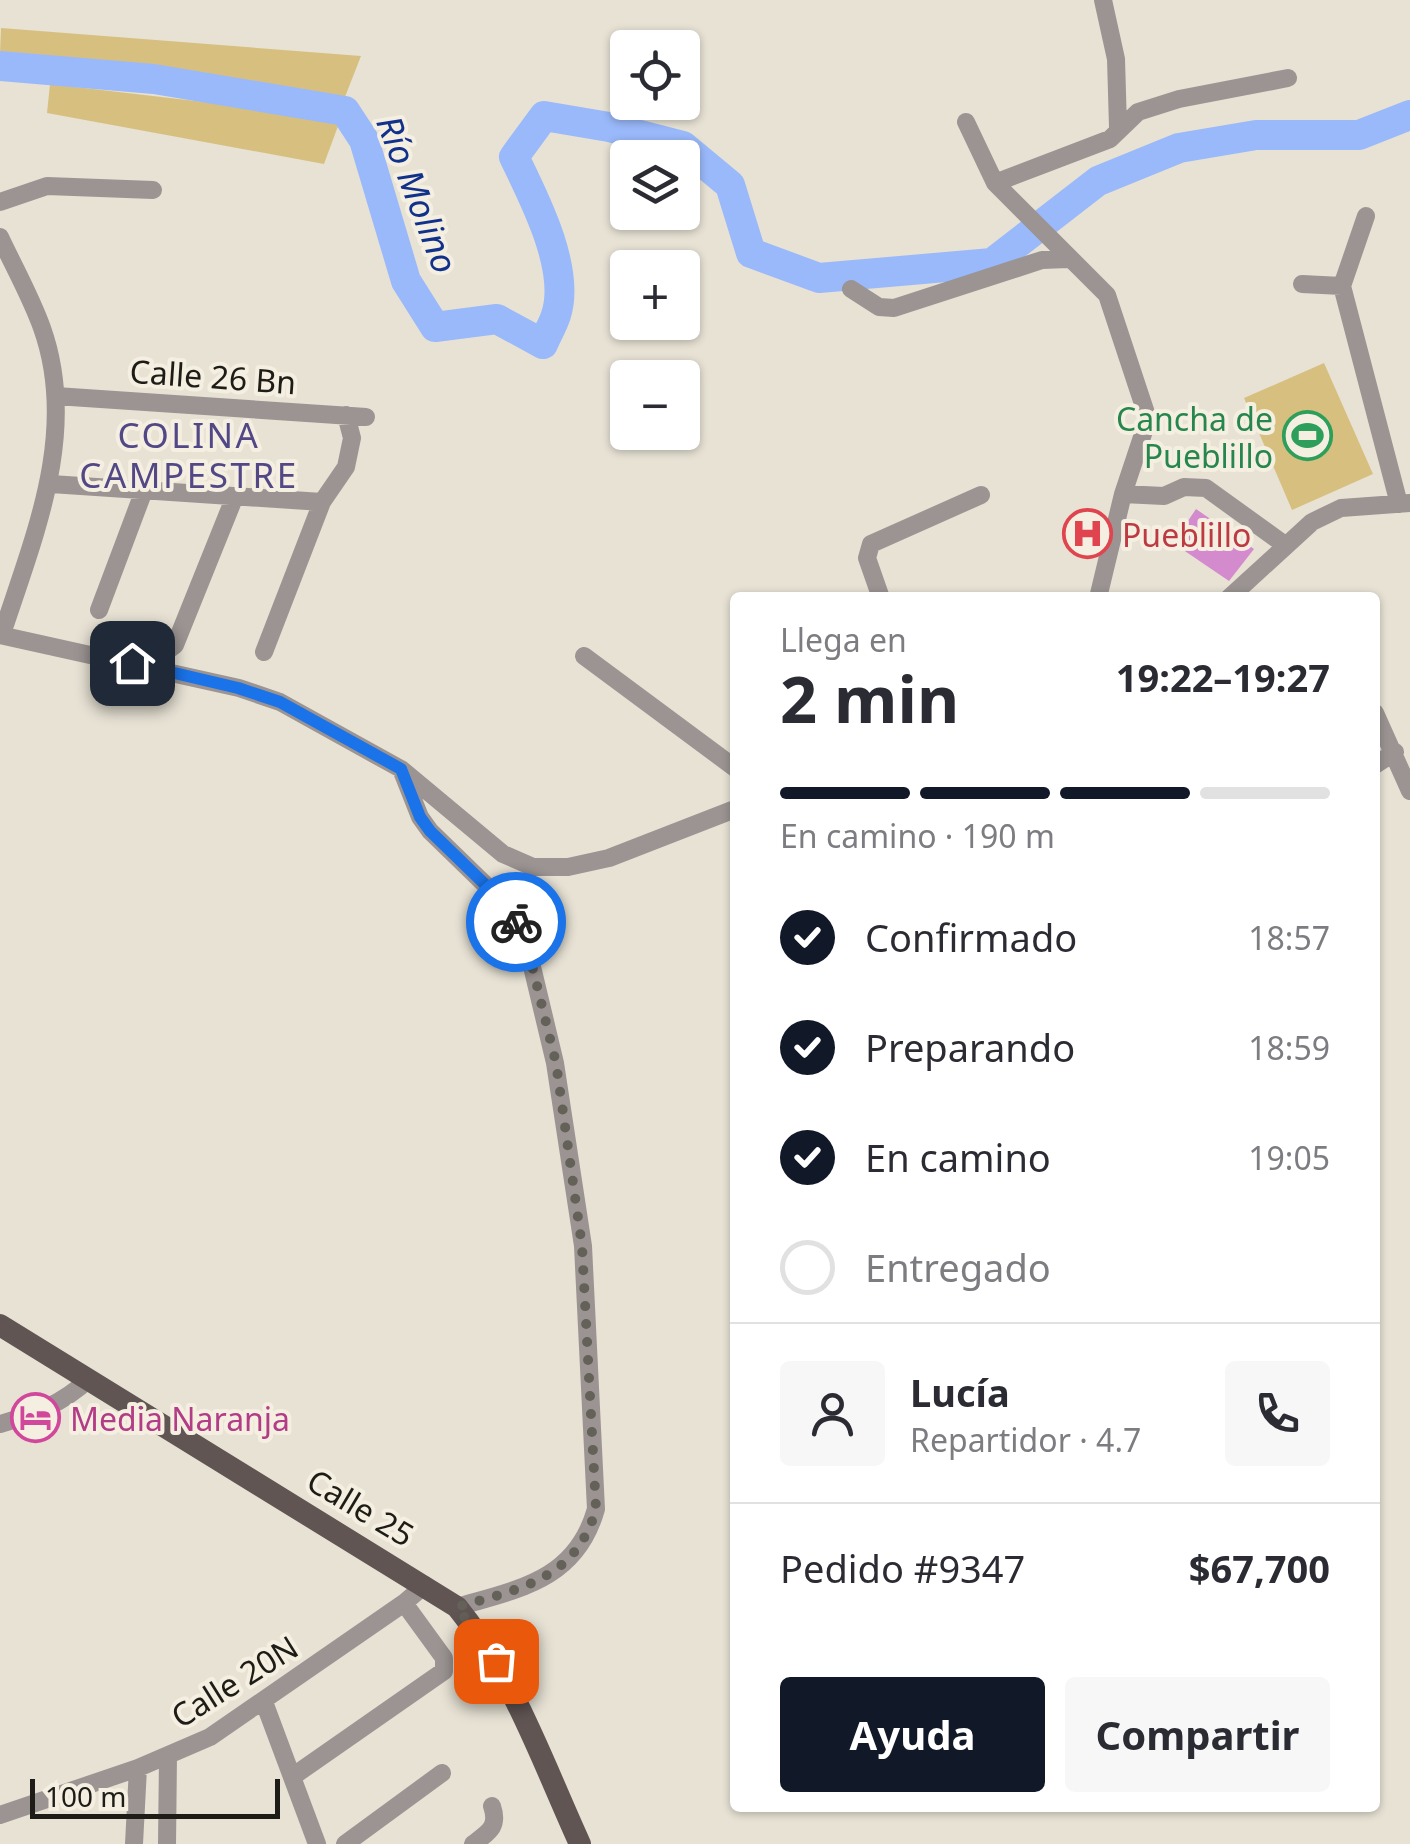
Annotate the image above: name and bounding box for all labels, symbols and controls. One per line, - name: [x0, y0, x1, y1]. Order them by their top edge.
- map controls: [610, 30, 700, 450]
- button: locate: [610, 30, 700, 120]
- water label: Río Molino: [366, 109, 470, 279]
- button: layers: [610, 140, 700, 230]
- button: +: [610, 250, 700, 340]
- street label: Calle 26 Bn: [128, 349, 298, 403]
- button: −: [610, 360, 700, 450]
- place label: Cancha de Pueblillo: [1116, 397, 1273, 477]
- sports icon: Cancha de Pueblillo: [1282, 410, 1334, 462]
- district label: COLINA CAMPESTRE: [79, 411, 299, 498]
- hospital icon: Pueblillo: [1061, 508, 1113, 560]
- place label: Pueblillo: [1122, 513, 1251, 556]
- text: Llega en: [780, 618, 907, 661]
- pin: [90, 621, 175, 706]
- icon: home: [105, 636, 160, 691]
- text: 19:22–19:27: [1116, 651, 1330, 703]
- text: 2 min: [780, 654, 959, 742]
- text: En camino · 190 m: [780, 814, 1055, 857]
- courier: [466, 872, 566, 972]
- icon: bike: [489, 895, 544, 950]
- icon: check: [780, 910, 835, 965]
- text: Confirmado: [865, 911, 1077, 963]
- text: 18:57: [1248, 916, 1330, 959]
- icon: check: [780, 1020, 835, 1075]
- text: Preparando: [865, 1021, 1075, 1073]
- text: 18:59: [1248, 1026, 1330, 1069]
- icon: check: [780, 1130, 835, 1185]
- text: En camino: [865, 1131, 1051, 1183]
- text: 19:05: [1248, 1136, 1330, 1179]
- text: Entregado: [865, 1241, 1051, 1293]
- button: person: [780, 1361, 885, 1466]
- button: phone: [1225, 1361, 1330, 1466]
- text: Lucía: [910, 1366, 1010, 1418]
- hotel icon: Media Naranja: [9, 1392, 61, 1444]
- place label: Media Naranja: [70, 1397, 290, 1440]
- text: Repartidor · 4.7: [910, 1418, 1141, 1461]
- street label: Calle 25: [299, 1458, 423, 1556]
- text: Pedido #9347: [780, 1542, 1025, 1594]
- text: $67,700: [1189, 1542, 1330, 1594]
- pin: [454, 1619, 539, 1704]
- street label: Calle 20N: [162, 1625, 306, 1737]
- icon: bag: [469, 1634, 524, 1689]
- button: Ayuda: [780, 1677, 1045, 1792]
- button: Compartir: [1065, 1677, 1330, 1792]
- scale bar: [30, 1774, 280, 1818]
- text: 100 m: [45, 1777, 127, 1815]

